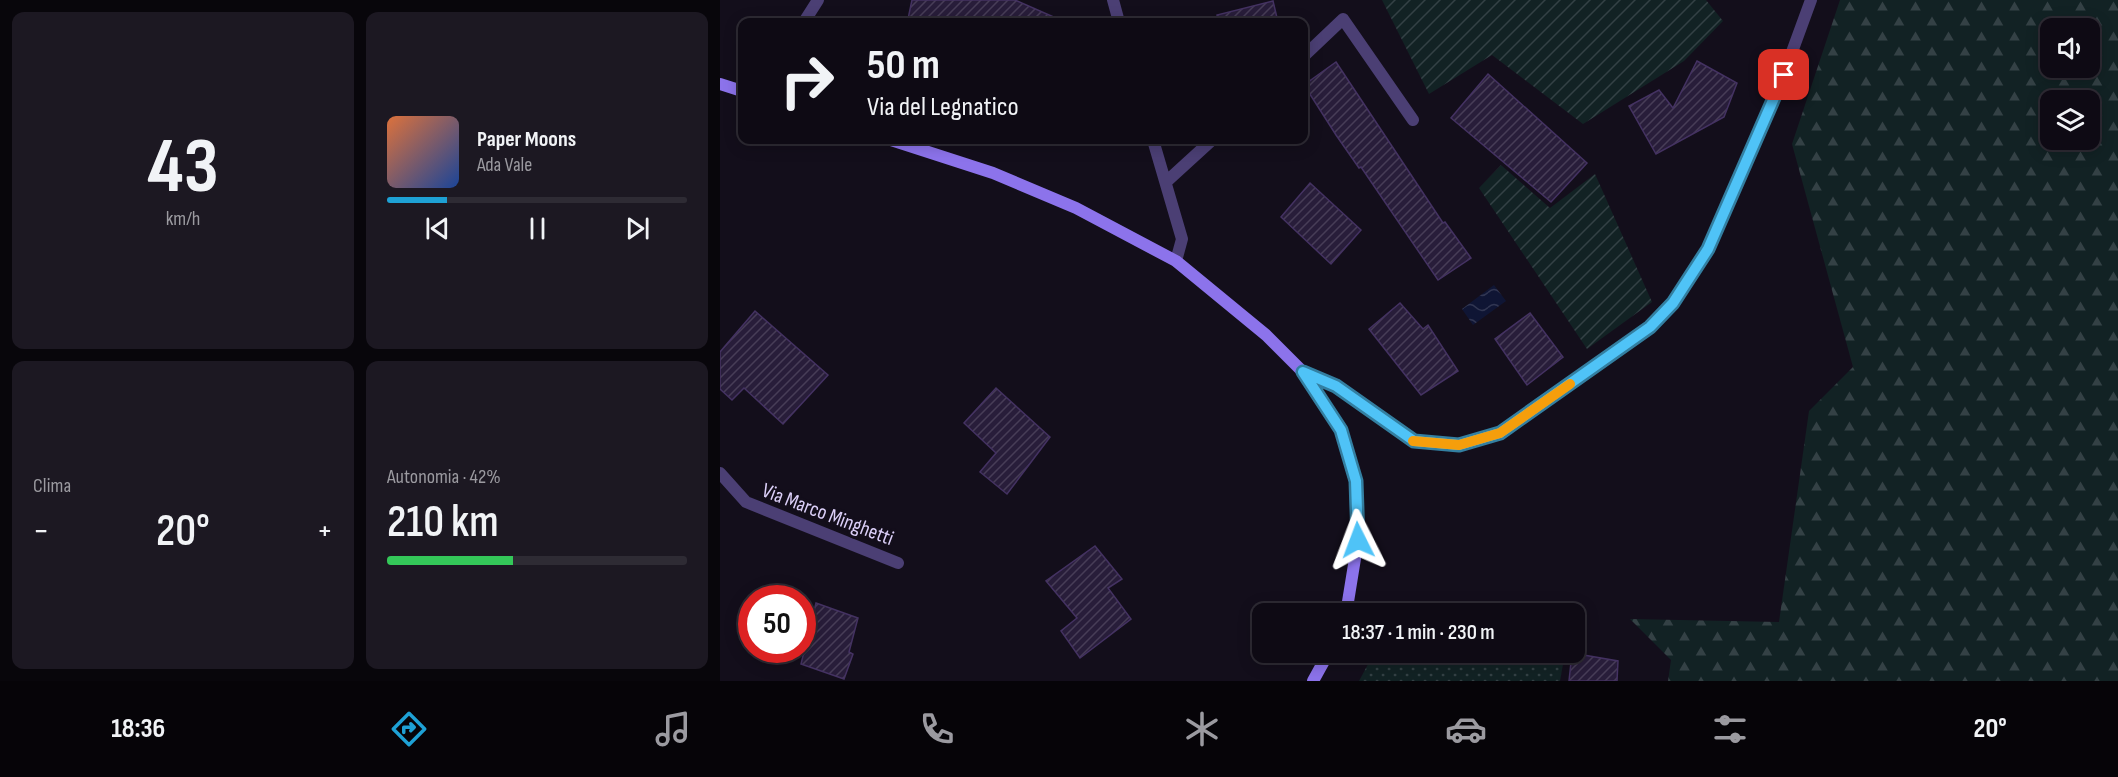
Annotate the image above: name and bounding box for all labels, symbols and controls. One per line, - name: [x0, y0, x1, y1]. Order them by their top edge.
- map controls: [2040, 18, 2100, 150]
- button: sound: [2040, 18, 2100, 78]
- text: 50 m: [867, 40, 940, 91]
- icon: right: [768, 42, 846, 120]
- pin: [1758, 49, 1809, 100]
- icon: arrive: [1767, 58, 1800, 91]
- button: layers: [2040, 90, 2100, 150]
- text: Via del Legnatico: [867, 91, 1019, 123]
- text: 43: [147, 121, 219, 214]
- text: Paper Moons: [477, 126, 576, 153]
- text: Ada Vale: [477, 153, 532, 177]
- text: km/h: [166, 207, 200, 231]
- icon: previous: [421, 212, 454, 245]
- icon: pause: [521, 212, 554, 245]
- icon: next: [621, 212, 654, 245]
- text: Autonomia · 42%: [387, 465, 501, 489]
- text: Clima: [33, 474, 71, 498]
- street label: Via Marco Minghetti: [758, 478, 897, 551]
- text: 210 km: [387, 495, 499, 550]
- text: 20°: [156, 504, 210, 559]
- position arrow: [1326, 508, 1390, 572]
- text: −: [33, 511, 49, 551]
- text: +: [317, 511, 333, 551]
- speed limit sign: 50: [738, 585, 816, 663]
- text: 18:37 · 1 min · 230 m: [1342, 619, 1495, 646]
- icon: directions: [388, 708, 430, 750]
- icon: music: [652, 708, 694, 750]
- icon: phone: [916, 708, 958, 750]
- icon: climate: [1181, 708, 1223, 750]
- icon: car: [1445, 708, 1487, 750]
- icon: filters: [1709, 708, 1751, 750]
- text: 18:36: [111, 713, 165, 745]
- text: 20°: [1974, 713, 2007, 745]

